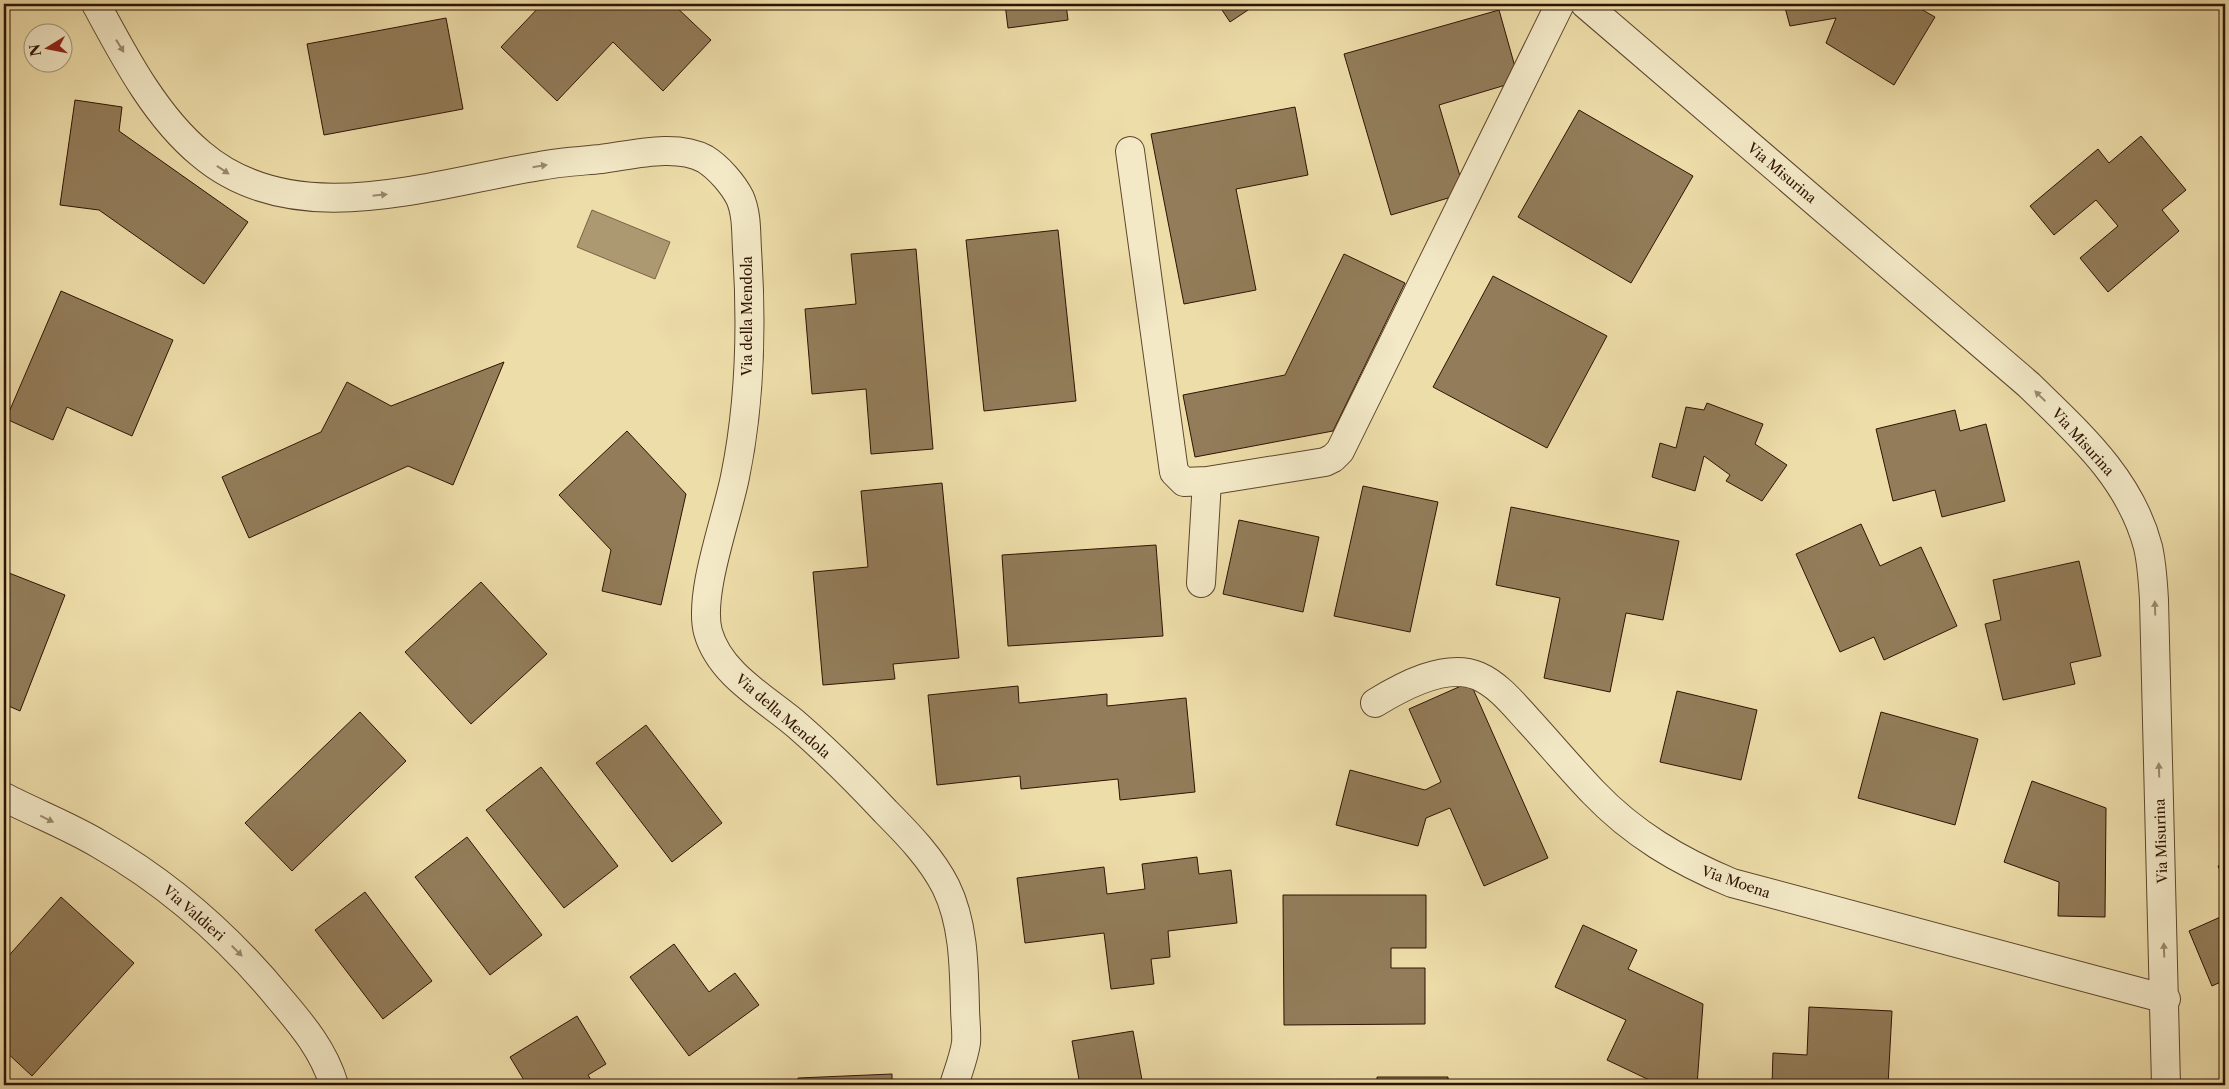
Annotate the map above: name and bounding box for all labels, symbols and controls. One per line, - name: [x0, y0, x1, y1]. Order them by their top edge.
- north arrow: [22, 22, 72, 72]
- one-way arrow: [115, 40, 124, 53]
- text: N: [25, 43, 45, 58]
- street label: Via Misurina: [1743, 138, 1821, 208]
- one-way arrow: [532, 162, 548, 170]
- one-way arrow: [216, 165, 230, 175]
- one-way arrow: [372, 191, 388, 199]
- street label: Via della Mendola: [738, 255, 756, 377]
- one-way arrow: [2034, 390, 2046, 402]
- street label: Via Misurina: [2047, 404, 2118, 480]
- one-way arrow: [2150, 600, 2158, 616]
- street label: Via della Mendola: [731, 669, 835, 763]
- one-way arrow: [2155, 762, 2163, 778]
- street label: Via Misurina: [2151, 798, 2172, 885]
- one-way arrow: [40, 814, 55, 823]
- street label: Via Moena: [1698, 861, 1773, 902]
- street label: Via Valdieri: [159, 881, 229, 945]
- one-way arrow: [2160, 942, 2168, 958]
- one-way arrow: [231, 944, 243, 956]

